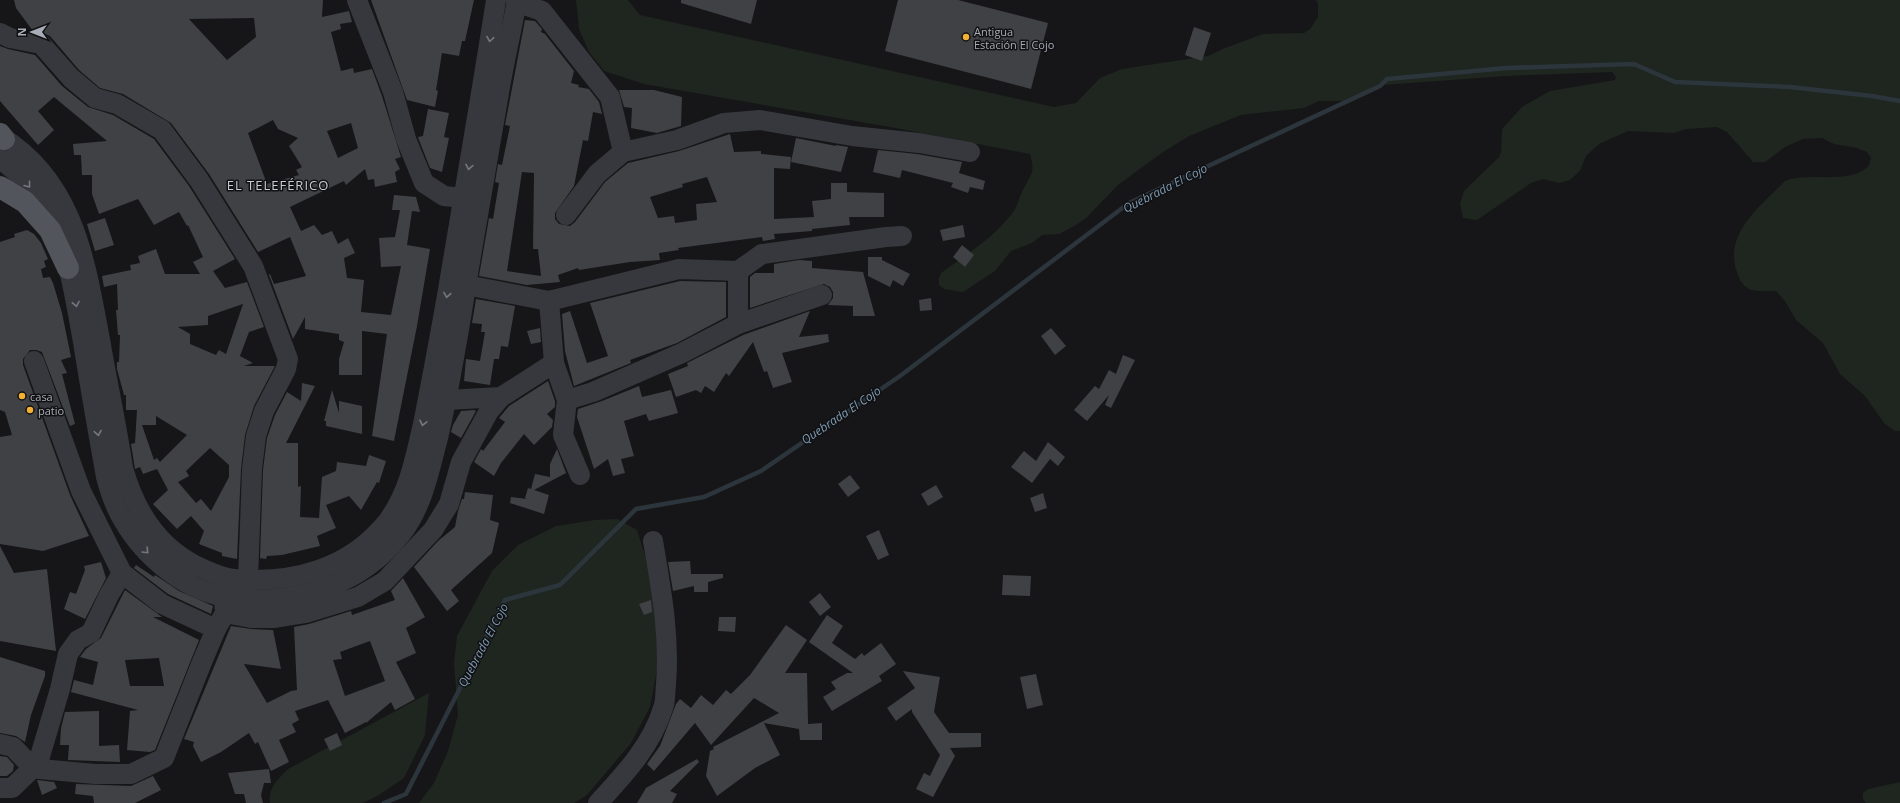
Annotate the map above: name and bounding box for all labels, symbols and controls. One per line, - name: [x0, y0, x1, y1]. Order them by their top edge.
- north arrow: [12, 12, 52, 52]
- place label: Antigua Estación El Cojo: [974, 24, 1055, 52]
- text: N: [14, 28, 29, 36]
- marker: Antigua Estación El Cojo: [961, 32, 971, 42]
- one-way arrow: [486, 35, 495, 42]
- water label: Quebrada El Cojo: [1120, 159, 1210, 217]
- one-way arrow: [465, 164, 473, 170]
- district label: EL TELEFÉRICO: [227, 176, 329, 194]
- one-way arrow: [24, 181, 31, 188]
- one-way arrow: [443, 292, 452, 298]
- one-way arrow: [72, 301, 80, 308]
- water label: Quebrada El Cojo: [798, 382, 884, 448]
- place label: casa: [30, 389, 53, 404]
- marker: casa: [17, 391, 27, 401]
- place label: patio: [38, 403, 65, 418]
- marker: patio: [25, 405, 35, 415]
- one-way arrow: [419, 420, 427, 426]
- one-way arrow: [93, 429, 102, 436]
- one-way arrow: [141, 546, 149, 554]
- water label: Quebrada El Cojo: [454, 600, 512, 690]

